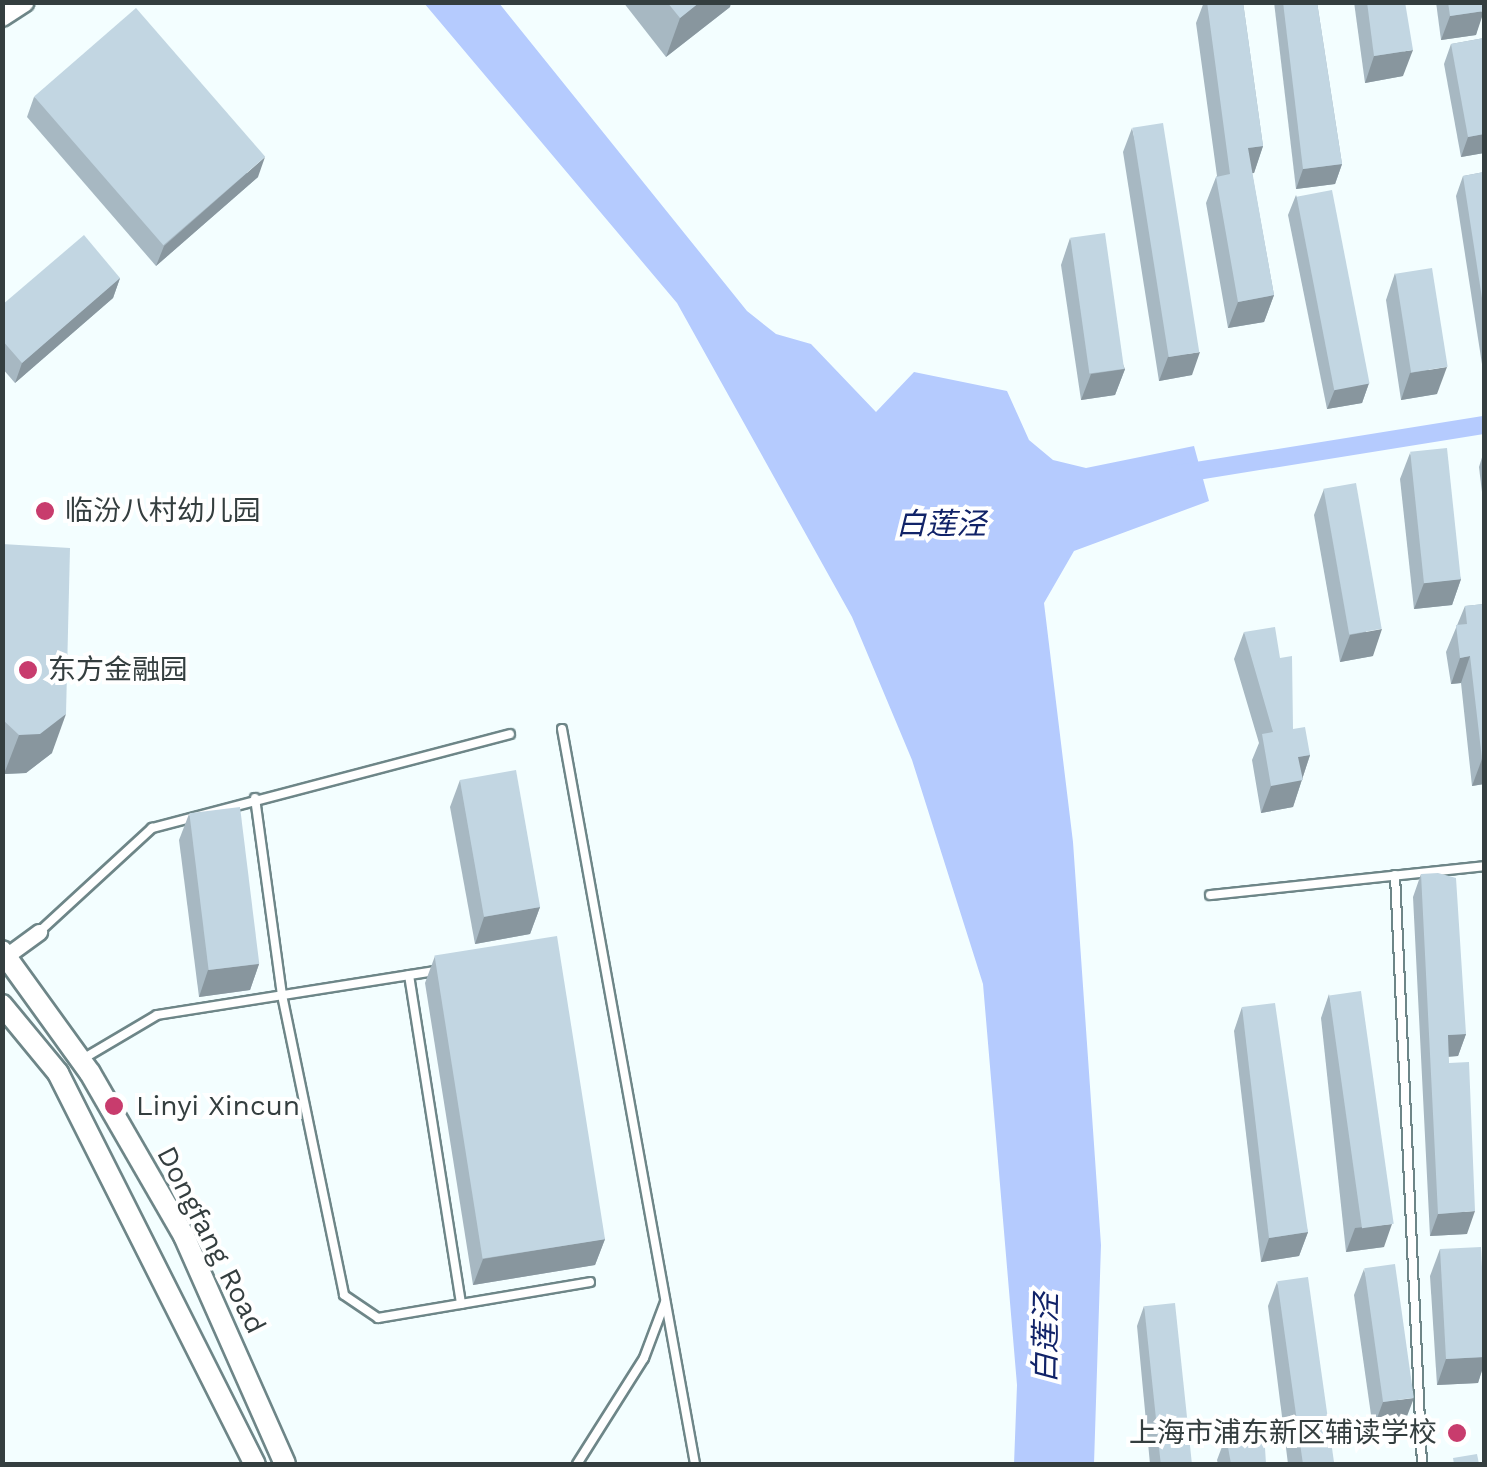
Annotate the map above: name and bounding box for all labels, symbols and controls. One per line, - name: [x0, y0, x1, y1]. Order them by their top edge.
- place label: 临汾八村幼儿园: [65, 494, 261, 528]
- marker: 临汾八村幼儿园: [34, 500, 56, 522]
- water label: 白莲泾: [896, 506, 986, 542]
- place label: 东方金融园: [48, 653, 188, 687]
- marker: 东方金融园: [17, 659, 39, 681]
- place label: Linyi Xincun: [136, 1089, 300, 1123]
- marker: Linyi Xincun: [101, 1093, 127, 1119]
- street label: Dongfang Road: [149, 1141, 273, 1339]
- water label: 白莲泾: [1027, 1293, 1065, 1383]
- place label: 上海市浦东新区辅读学校: [1129, 1416, 1437, 1450]
- marker: 上海市浦东新区辅读学校: [1446, 1422, 1468, 1444]

